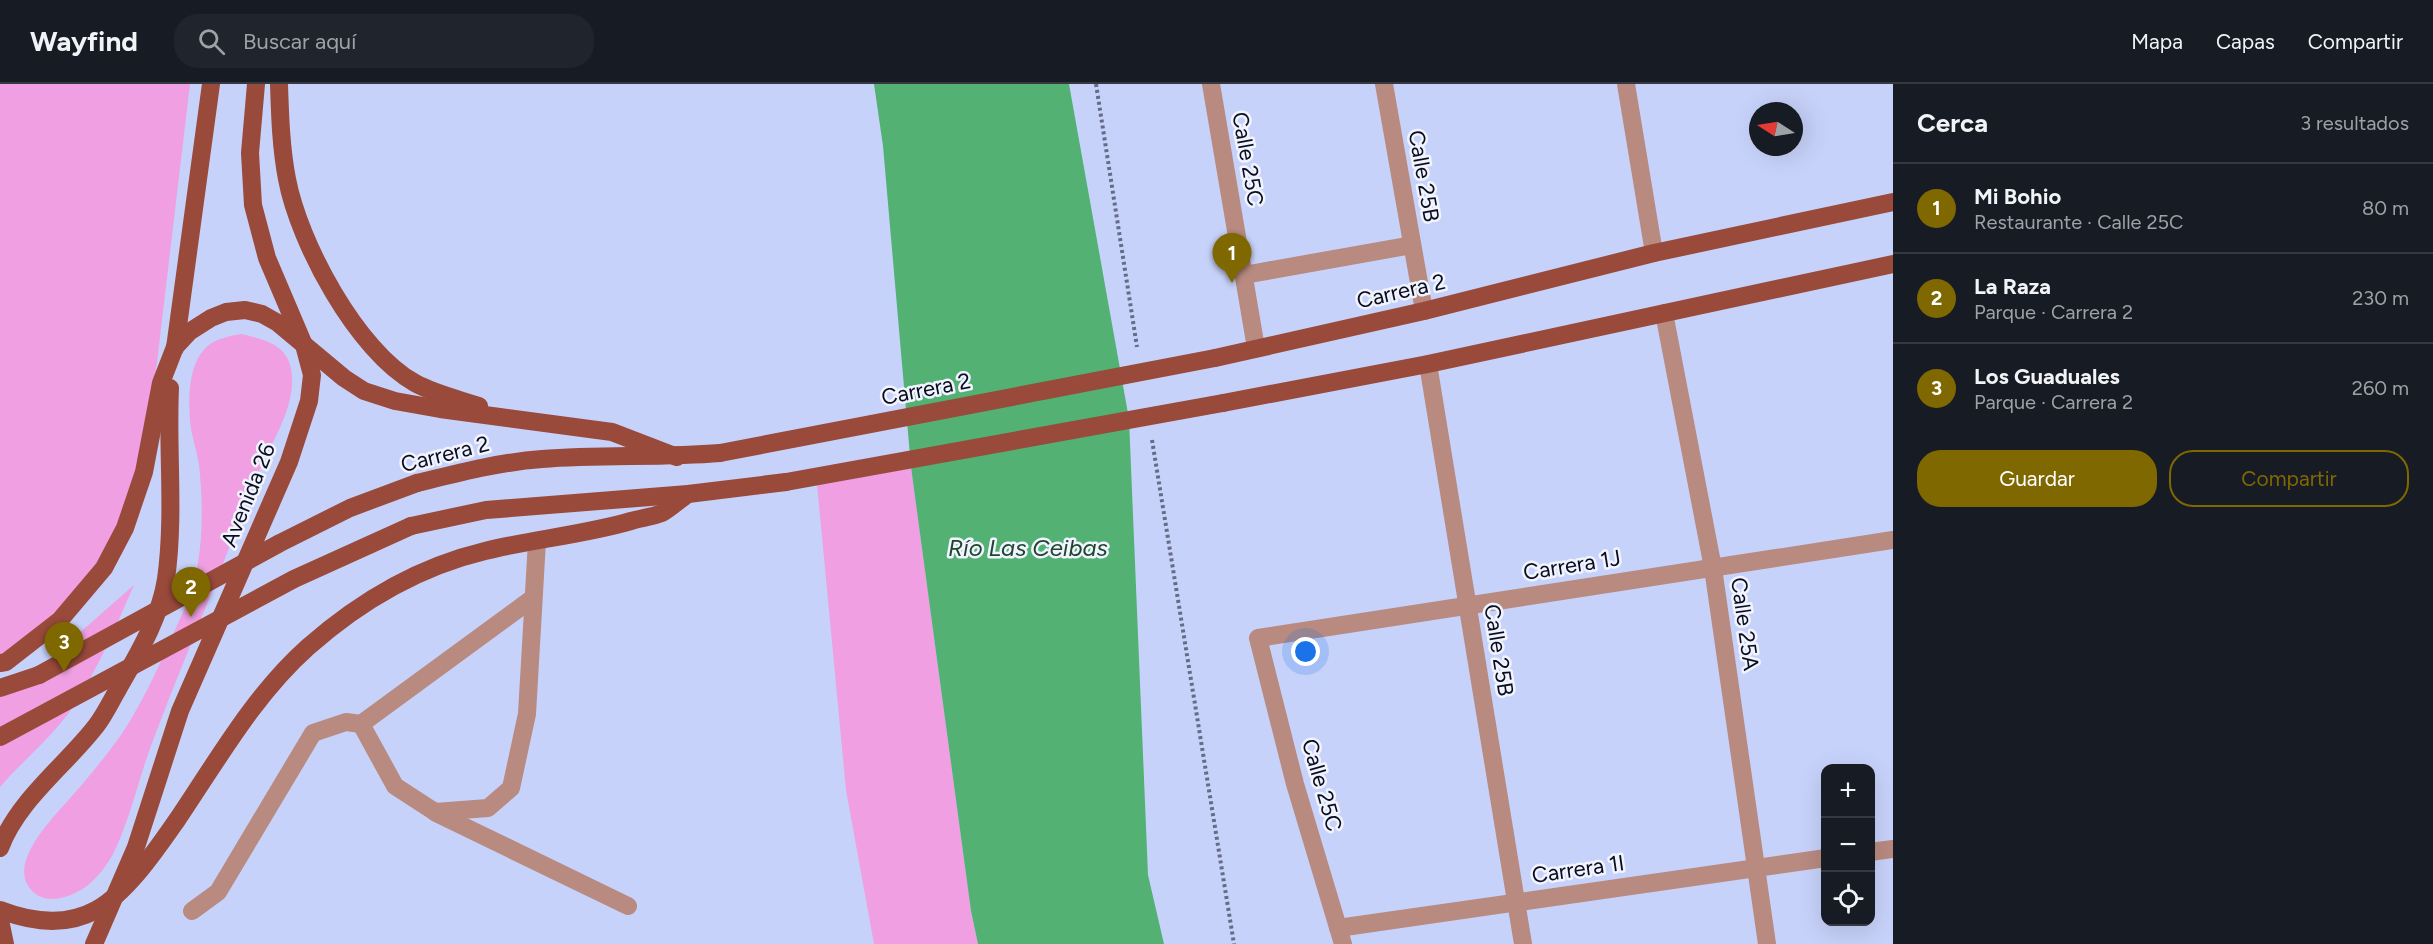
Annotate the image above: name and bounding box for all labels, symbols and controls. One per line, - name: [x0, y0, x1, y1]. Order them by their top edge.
- search box: [174, 14, 594, 68]
- text: Wayfind: [30, 24, 138, 58]
- icon: search: [195, 25, 228, 58]
- text: Buscar aquí: [243, 28, 356, 55]
- text: Mapa: [2131, 29, 2183, 54]
- text: Capas: [2216, 29, 2275, 54]
- text: Compartir: [2308, 29, 2403, 54]
- north arrow: [1749, 102, 1803, 156]
- text: Cerca: [1917, 107, 1988, 139]
- street label: Calle 25C: [1226, 110, 1270, 208]
- text: 3 resultados: [2300, 111, 2409, 135]
- street label: Calle 25B: [1403, 128, 1445, 224]
- text: Mi Bohio: [1974, 183, 2061, 210]
- text: 1: [1932, 196, 1941, 220]
- text: 80 m: [2362, 196, 2409, 220]
- text: Restaurante · Calle 25C: [1974, 210, 2184, 234]
- pin: 1: [1212, 234, 1252, 283]
- street label: Carrera 2: [1354, 268, 1448, 314]
- text: La Raza: [1974, 273, 2051, 300]
- text: 2: [1931, 286, 1942, 310]
- text: 230 m: [2352, 286, 2409, 310]
- text: Parque · Carrera 2: [1974, 300, 2133, 324]
- text: Los Guaduales: [1974, 363, 2120, 390]
- street label: Carrera 2: [879, 367, 973, 411]
- text: 3: [1931, 376, 1942, 400]
- text: 260 m: [2352, 376, 2409, 400]
- text: Parque · Carrera 2: [1974, 390, 2133, 414]
- street label: Carrera 2: [398, 430, 492, 478]
- street label: Avenida 26: [215, 439, 281, 551]
- button: Guardar: [1917, 450, 2157, 507]
- button: Compartir: [2169, 450, 2409, 507]
- water label: Río Las Ceibas: [948, 533, 1108, 562]
- street label: Carrera 1J: [1521, 544, 1623, 586]
- pin: 2: [172, 568, 210, 617]
- street label: Calle 25A: [1725, 576, 1765, 673]
- street label: Calle 25B: [1478, 602, 1520, 698]
- pin: 3: [44, 622, 84, 672]
- your location: [1291, 637, 1320, 666]
- street label: Calle 25C: [1296, 736, 1348, 835]
- map controls: [1821, 764, 1875, 926]
- button: +: [1821, 764, 1875, 818]
- button: −: [1821, 818, 1875, 872]
- street label: Carrera 1I: [1530, 849, 1626, 889]
- button: locate: [1821, 872, 1875, 926]

